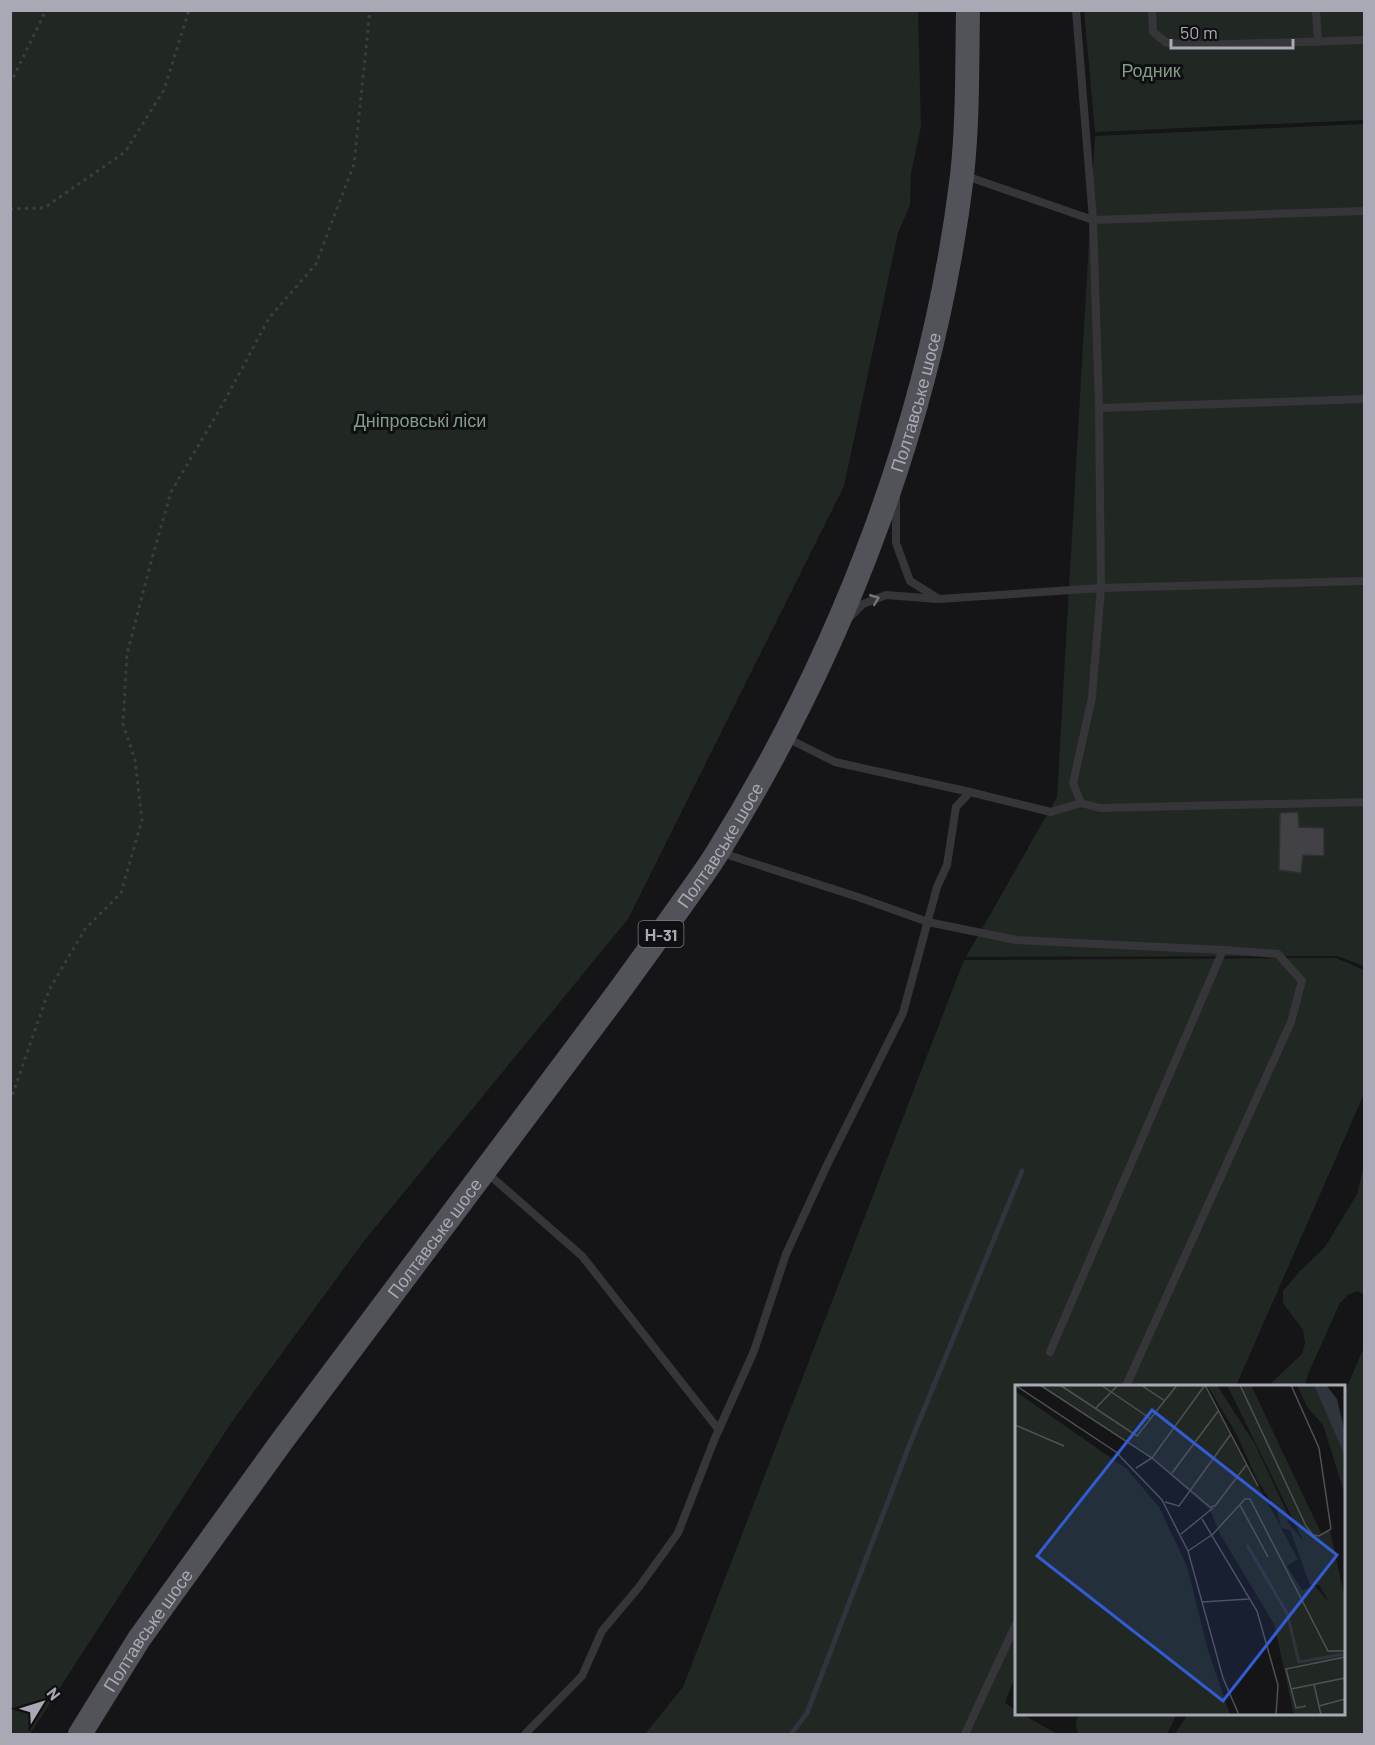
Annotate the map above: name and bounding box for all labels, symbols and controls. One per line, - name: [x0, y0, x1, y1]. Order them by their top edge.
- scale bar: [1171, 12, 1292, 50]
- text: 50 m: [1180, 21, 1218, 43]
- park label: Родник: [1121, 59, 1181, 81]
- street label: Полтавське шосе: [885, 330, 945, 475]
- park label: Дніпровські ліси: [354, 409, 486, 431]
- one-way arrow: [869, 594, 880, 606]
- street label: Полтавське шосе: [672, 778, 768, 912]
- road number: Н-31: [638, 921, 684, 947]
- street label: Полтавське шосе: [382, 1174, 486, 1302]
- inset map: [1015, 1385, 1345, 1715]
- street label: Полтавське шосе: [98, 1564, 197, 1696]
- north arrow: [12, 1673, 72, 1733]
- text: N: [43, 1683, 65, 1703]

